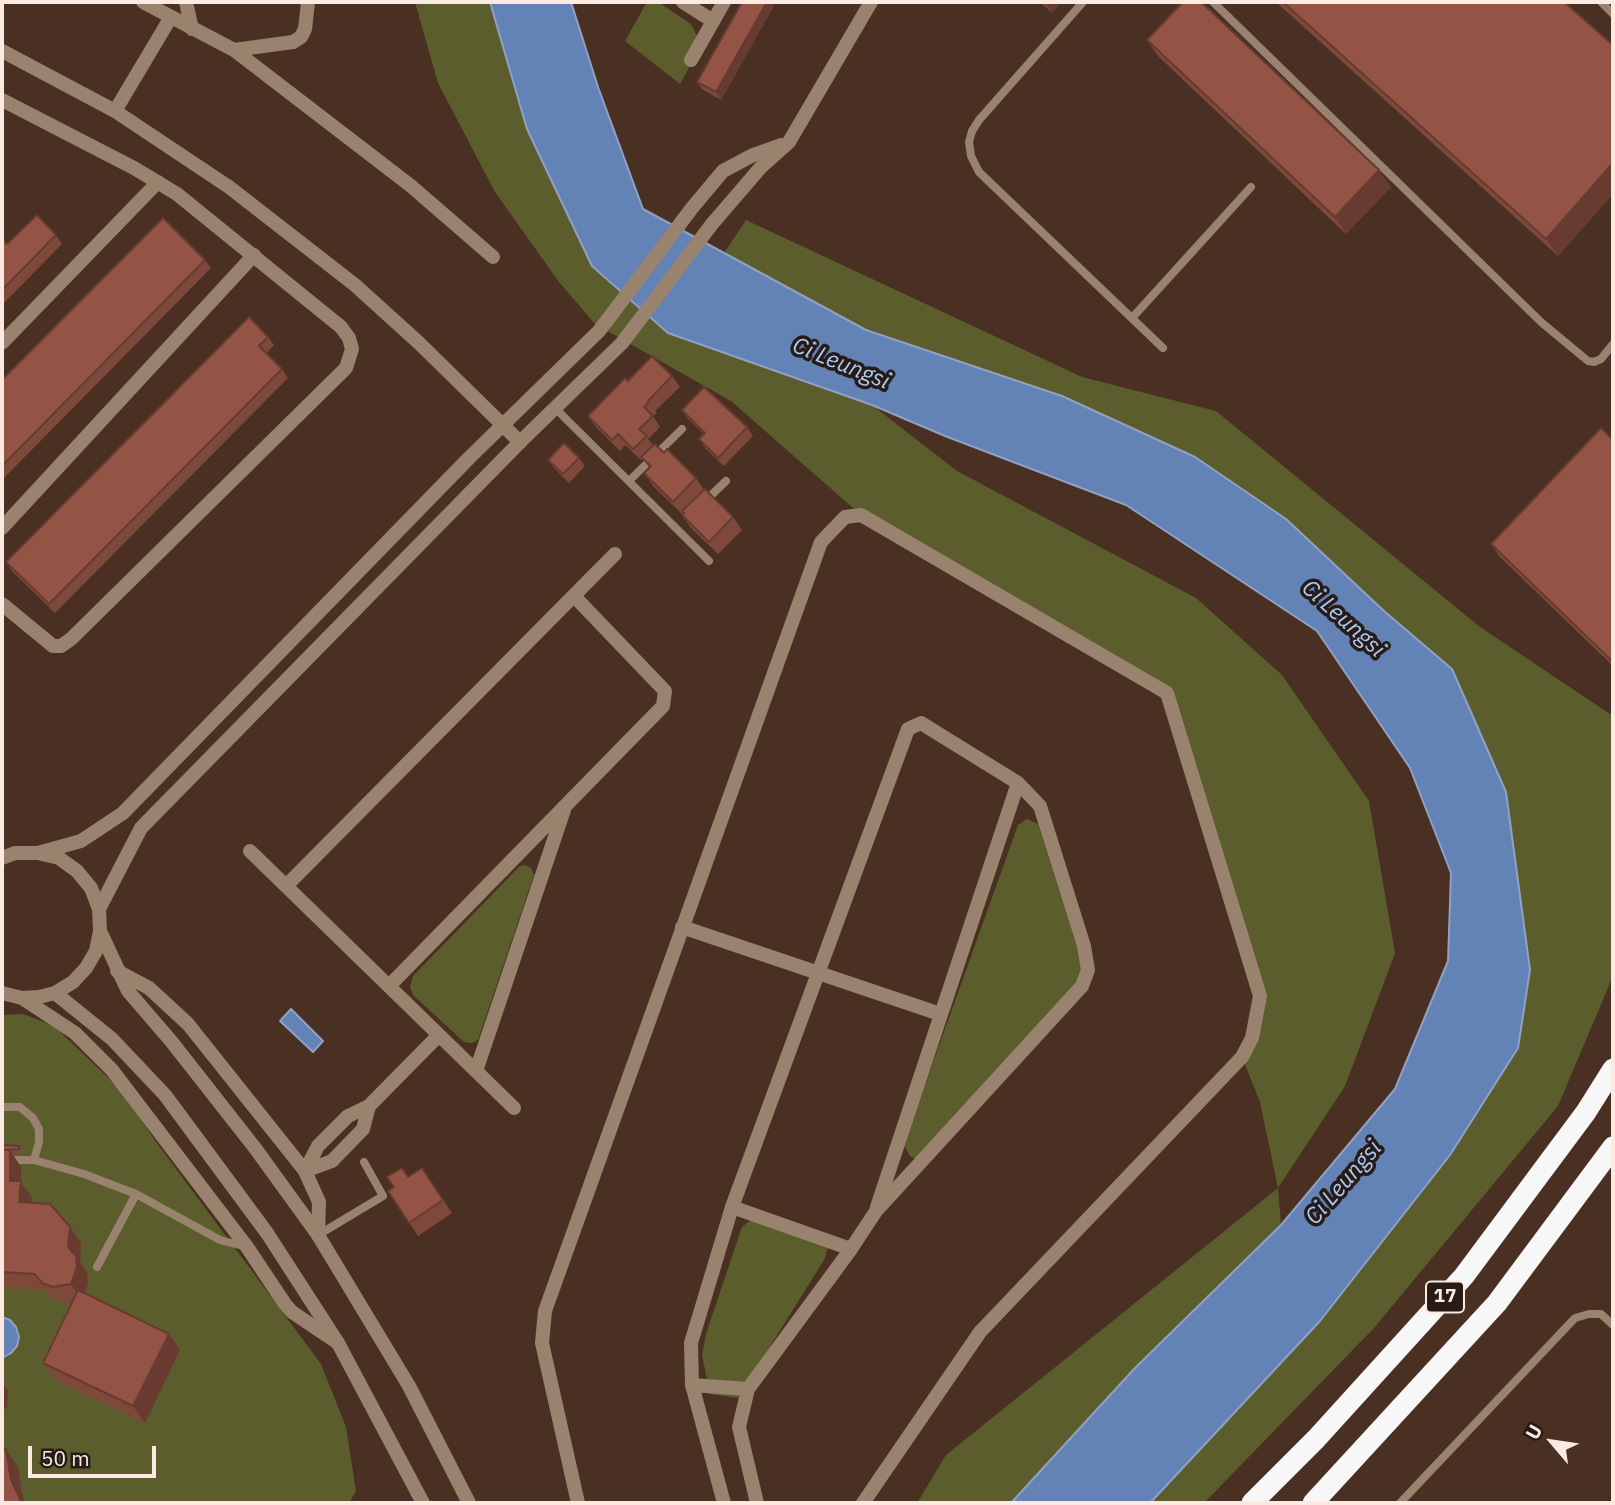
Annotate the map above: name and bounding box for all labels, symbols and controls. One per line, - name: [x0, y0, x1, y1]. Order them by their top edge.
- water label: Ci Leungsi: [788, 332, 894, 396]
- water label: Ci Leungsi: [1296, 574, 1390, 664]
- water label: Ci Leungsi: [1300, 1135, 1388, 1231]
- road number: 17: [1426, 1282, 1464, 1312]
- north arrow: [1517, 1407, 1587, 1477]
- text: U: [1520, 1420, 1547, 1443]
- scale bar: [32, 1432, 159, 1476]
- text: 50 m: [41, 1444, 90, 1472]

